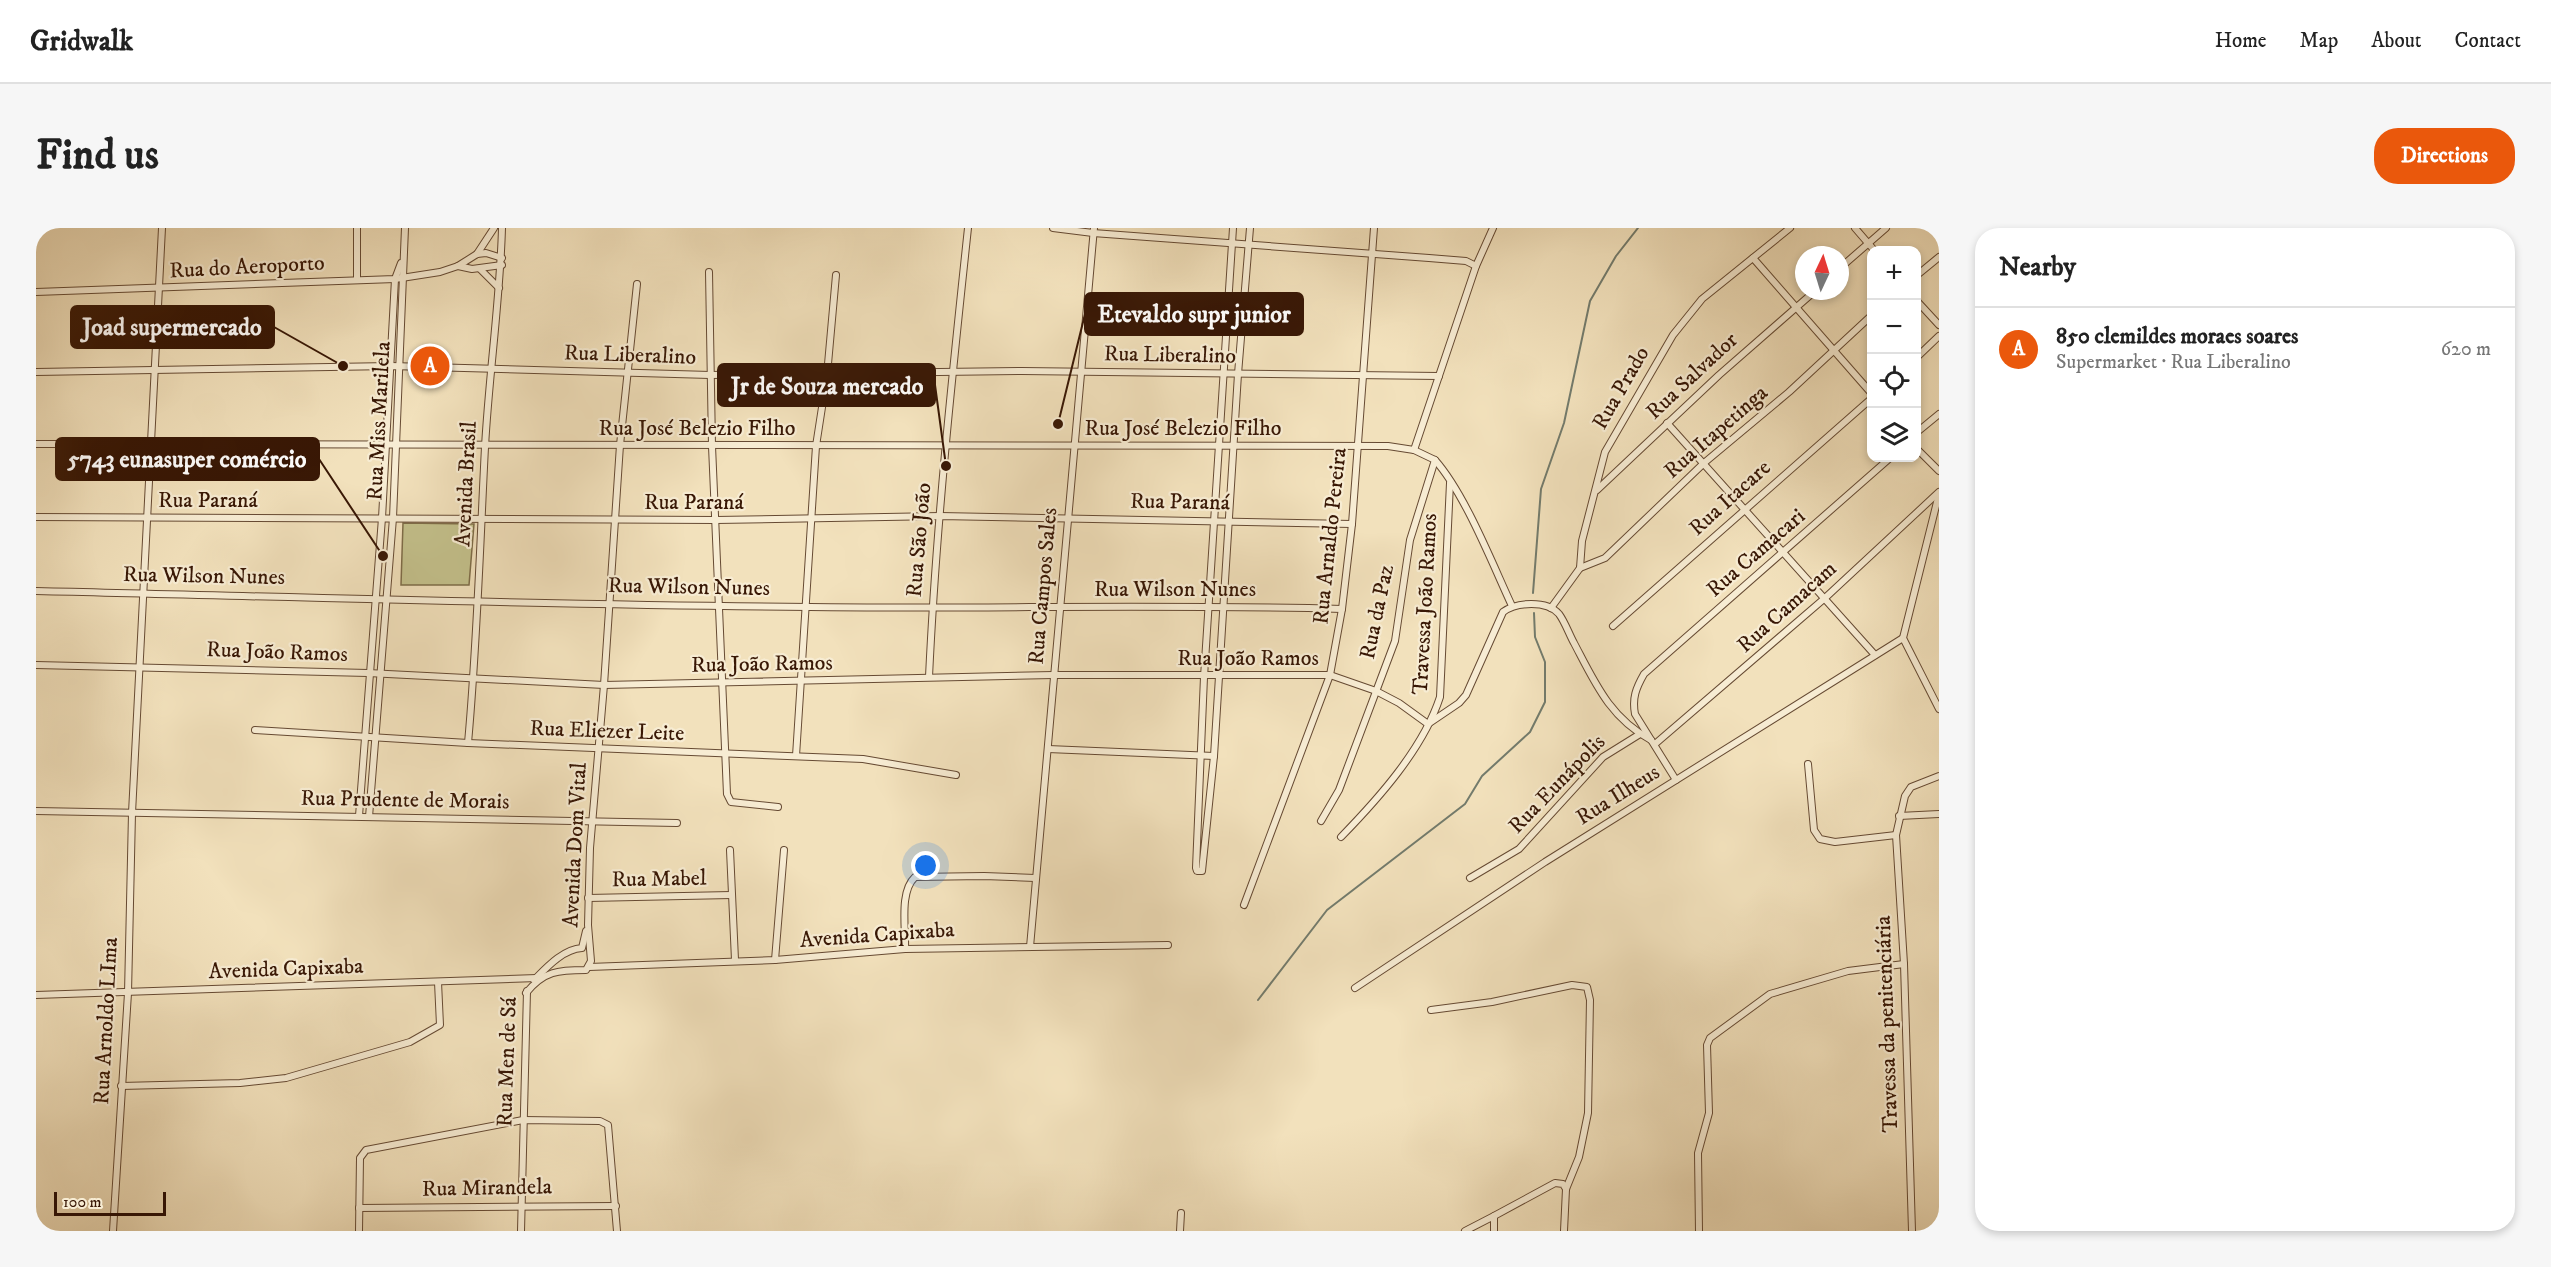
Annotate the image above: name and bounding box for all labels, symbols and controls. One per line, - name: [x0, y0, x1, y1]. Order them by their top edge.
- text: Gridwalk: [30, 24, 133, 59]
- text: Home: [2215, 28, 2267, 54]
- text: Map: [2300, 28, 2338, 54]
- text: About: [2371, 28, 2422, 54]
- text: Contact: [2455, 28, 2521, 54]
- button: Directions: [2374, 128, 2515, 184]
- text: Find us: [36, 130, 159, 182]
- north arrow: [1795, 246, 1849, 300]
- map controls: [1867, 246, 1921, 462]
- button: +: [1867, 246, 1921, 300]
- street label: Rua do Aeroporto: [169, 249, 325, 285]
- text: Nearby: [1999, 251, 2076, 284]
- callout: Etevaldo supr junior: [1085, 293, 1303, 335]
- text: Etevaldo supr junior: [1097, 300, 1292, 330]
- button: −: [1867, 300, 1921, 354]
- callout: Joad supermercado: [71, 306, 274, 348]
- text: Joad supermercado: [79, 313, 262, 343]
- text: 850 clemildes moraes soares: [2056, 323, 2298, 350]
- street label: Rua Salvador: [1641, 326, 1744, 425]
- text: A: [2012, 337, 2025, 362]
- text: 620 m: [2441, 337, 2491, 362]
- street label: Rua Liberalino: [563, 339, 697, 371]
- street label: Rua Miss Marilela: [361, 340, 397, 501]
- street label: Rua Liberalino: [1104, 340, 1236, 370]
- street label: Rua Prado: [1586, 342, 1656, 434]
- pin: A: [410, 344, 450, 388]
- text: Supermarket · Rua Liberalino: [2056, 350, 2291, 375]
- button: locate: [1867, 354, 1921, 408]
- callout: Jr de Souza mercado: [718, 364, 935, 406]
- text: Jr de Souza mercado: [728, 372, 924, 402]
- street label: Rua Itapetinga: [1659, 379, 1774, 484]
- button: layers: [1867, 408, 1921, 462]
- street label: Rua José Belezio Filho: [599, 415, 795, 442]
- street label: Rua José Belezio Filho: [1085, 415, 1281, 442]
- street label: Avenida Brasil: [449, 420, 483, 547]
- callout: 5743 eunasuper comércio: [56, 438, 319, 480]
- text: 5743 eunasuper comércio: [67, 445, 307, 475]
- street label: Rua Arnaldo Pereira: [1307, 446, 1353, 626]
- street label: Rua Itacare: [1684, 454, 1776, 542]
- street label: Rua São João: [901, 482, 937, 598]
- street label: Rua Paraná: [158, 487, 259, 514]
- street label: Rua Paraná: [1130, 488, 1231, 516]
- street label: Rua Paraná: [644, 489, 745, 516]
- street label: Rua Camacari: [1701, 503, 1811, 603]
- street label: Rua Campos Sales: [1023, 506, 1063, 666]
- street label: Travessa João Ramos: [1407, 513, 1443, 695]
- street label: Rua Camacam: [1732, 555, 1842, 659]
- street label: Rua Wilson Nunes: [123, 561, 285, 591]
- street label: Rua da Paz: [1354, 562, 1400, 662]
- street label: Rua Wilson Nunes: [608, 572, 770, 602]
- street label: Rua Wilson Nunes: [1094, 576, 1256, 603]
- street label: Rua João Ramos: [206, 636, 348, 668]
- street label: Rua João Ramos: [1177, 645, 1319, 672]
- street label: Rua João Ramos: [691, 649, 833, 679]
- street label: Rua Eliezer Leite: [529, 715, 685, 747]
- street label: Rua Eunápolis: [1503, 729, 1611, 839]
- street label: Rua Ilheus: [1571, 759, 1665, 831]
- street label: Avenida Dom Vital: [557, 761, 593, 928]
- street label: Rua Prudente de Morais: [300, 785, 510, 815]
- your location: [911, 851, 940, 880]
- street label: Rua Mabel: [611, 865, 707, 893]
- street label: Travessa da penitenciária: [1870, 914, 1904, 1133]
- street label: Avenida Capixaba: [799, 916, 956, 954]
- street label: Rua Arnoldo LIma: [88, 936, 124, 1105]
- street label: Avenida Capixaba: [208, 953, 365, 985]
- street label: Rua Men de Sá: [491, 996, 523, 1127]
- street label: Rua Mirandela: [422, 1173, 553, 1203]
- scale bar: [54, 1189, 166, 1216]
- text: 100 m: [63, 1192, 102, 1212]

